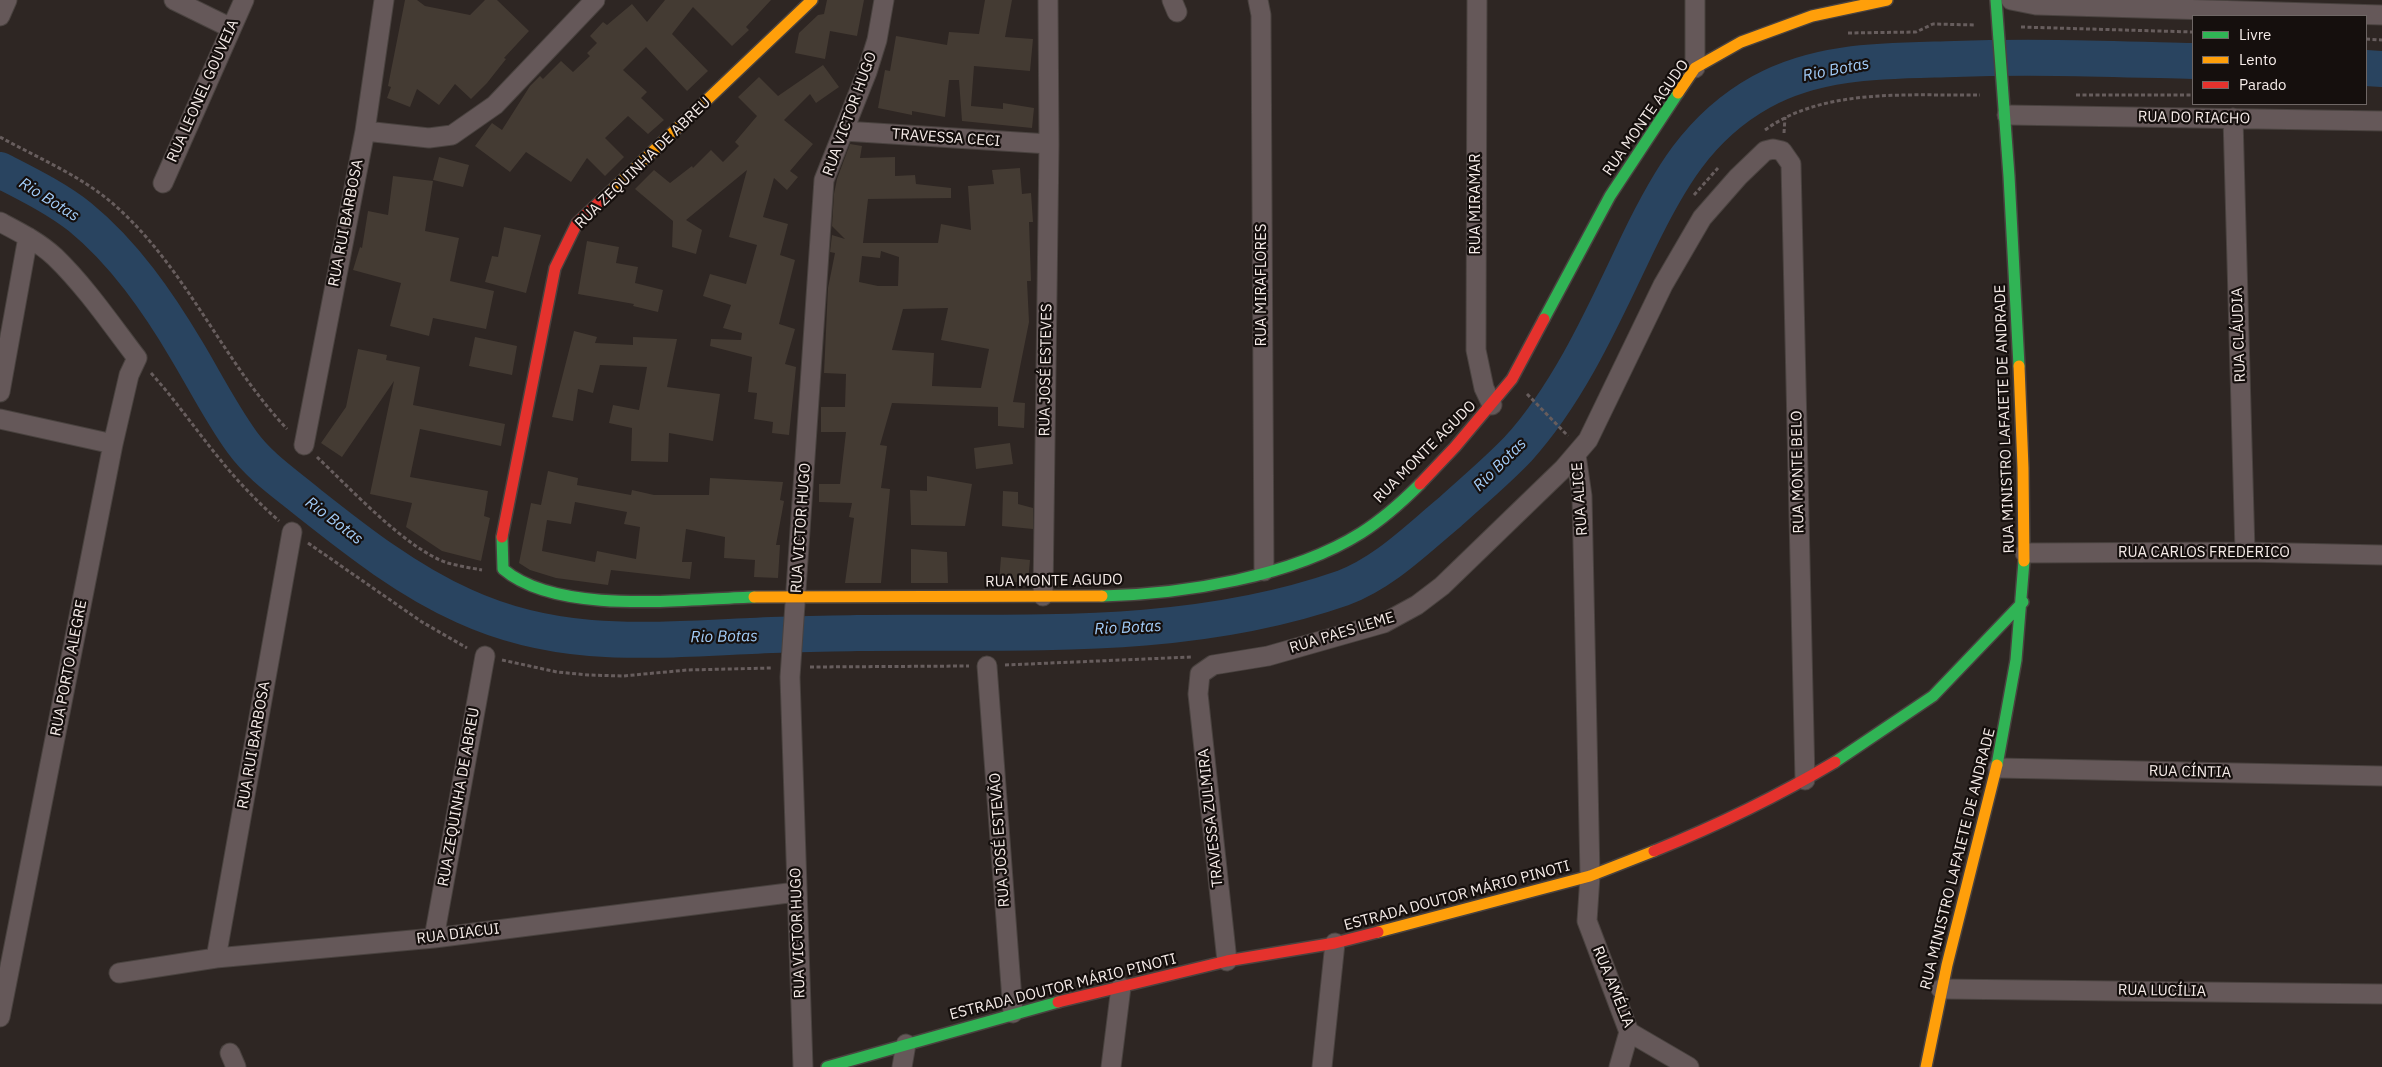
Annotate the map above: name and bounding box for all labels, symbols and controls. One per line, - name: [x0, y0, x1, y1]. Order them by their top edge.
- legend: [2192, 15, 2367, 105]
- street label: RUA LEONEL GOUVEIA: [163, 17, 243, 165]
- text: Livre: [2239, 25, 2271, 44]
- street label: RUA VICTOR HUGO: [819, 49, 881, 179]
- text: Lento: [2239, 50, 2277, 69]
- water label: Rio Botas: [1801, 54, 1871, 86]
- street label: RUA MONTE AGUDO: [1599, 57, 1693, 179]
- text: Parado: [2239, 75, 2287, 94]
- street label: RUA ZEQUINHA DE ABREU: [571, 94, 715, 232]
- street label: RUA DO RIACHO: [2138, 108, 2250, 128]
- street label: TRAVESSA CECI: [891, 125, 1001, 151]
- street label: RUA MIRAMAR: [1467, 153, 1485, 255]
- street label: RUA RUI BARBOSA: [325, 158, 367, 288]
- water label: Rio Botas: [15, 174, 83, 226]
- street label: RUA MIRAFLORES: [1253, 223, 1271, 347]
- street label: RUA MINISTRO LAFAIETE DE ANDRADE: [1991, 284, 2019, 554]
- street label: RUA CLÁUDIA: [2228, 287, 2250, 383]
- street label: RUA JOSÉ ESTEVES: [1036, 303, 1056, 437]
- street label: RUA MONTE AGUDO: [1370, 397, 1480, 507]
- street label: RUA MONTE BELO: [1788, 410, 1808, 534]
- water label: Rio Botas: [1469, 434, 1531, 496]
- street label: RUA VICTOR HUGO: [787, 462, 815, 594]
- street label: RUA ALICE: [1568, 462, 1592, 536]
- water label: Rio Botas: [301, 493, 367, 549]
- street label: RUA CARLOS FREDERICO: [2118, 544, 2290, 562]
- street label: RUA MONTE AGUDO: [985, 571, 1123, 591]
- street label: RUA PORTO ALEGRE: [47, 598, 91, 738]
- street label: RUA PAES LEME: [1287, 608, 1397, 658]
- water label: Rio Botas: [1094, 617, 1162, 639]
- water label: Rio Botas: [690, 627, 758, 647]
- street label: RUA RUI BARBOSA: [234, 680, 274, 810]
- street label: RUA ZEQUINHA DE ABREU: [434, 706, 484, 888]
- street label: RUA MINISTRO LAFAIETE DE ANDRADE: [1917, 726, 1999, 992]
- street label: TRAVESSA ZULMIRA: [1195, 748, 1227, 888]
- street label: RUA CÍNTIA: [2149, 762, 2231, 782]
- street label: RUA JOSÉ ESTEVÃO: [986, 772, 1014, 908]
- street label: ESTRADA DOUTOR MÁRIO PINOTI: [1342, 857, 1572, 935]
- street label: RUA VICTOR HUGO: [787, 867, 809, 999]
- street label: RUA DIACUI: [415, 920, 501, 948]
- street label: RUA AMÉLIA: [1589, 944, 1637, 1030]
- street label: ESTRADA DOUTOR MÁRIO PINOTI: [948, 950, 1178, 1024]
- street label: RUA LUCÍLIA: [2118, 981, 2206, 1001]

